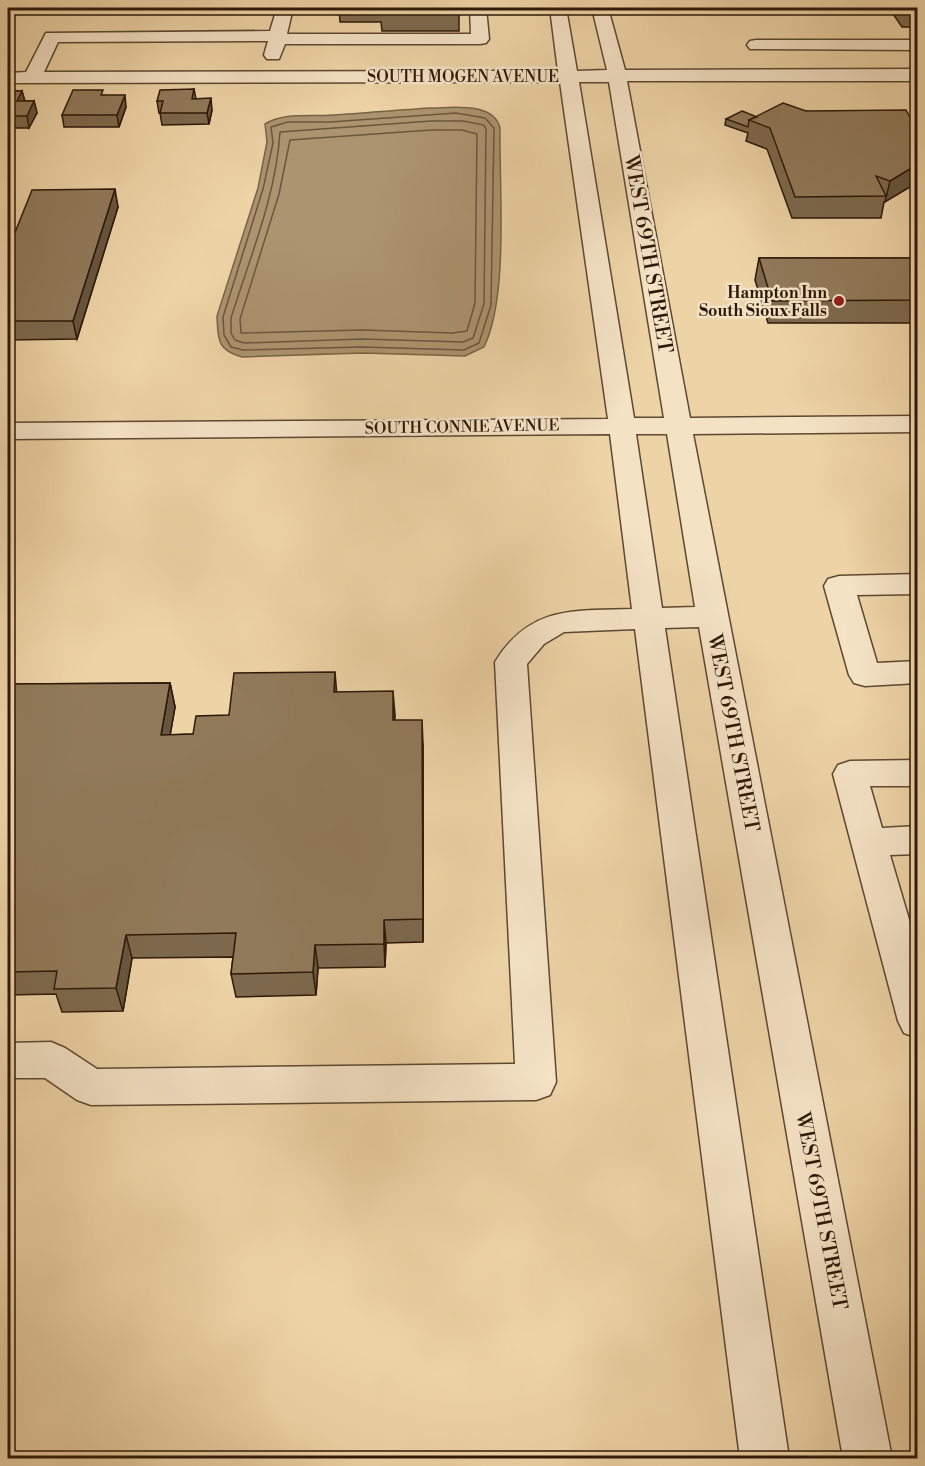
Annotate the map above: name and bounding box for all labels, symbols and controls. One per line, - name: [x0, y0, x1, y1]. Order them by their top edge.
- street label: SOUTH MOGEN AVENUE: [367, 67, 559, 87]
- street label: WEST 69TH STREET: [618, 152, 677, 355]
- place label: Hampton Inn South Sioux Falls: [699, 283, 827, 321]
- marker: Hampton Inn South Sioux Falls: [832, 294, 846, 308]
- street label: SOUTH CONNIE AVENUE: [364, 415, 560, 439]
- street label: WEST 69TH STREET: [701, 631, 764, 834]
- street label: WEST 69TH STREET: [789, 1109, 852, 1312]

